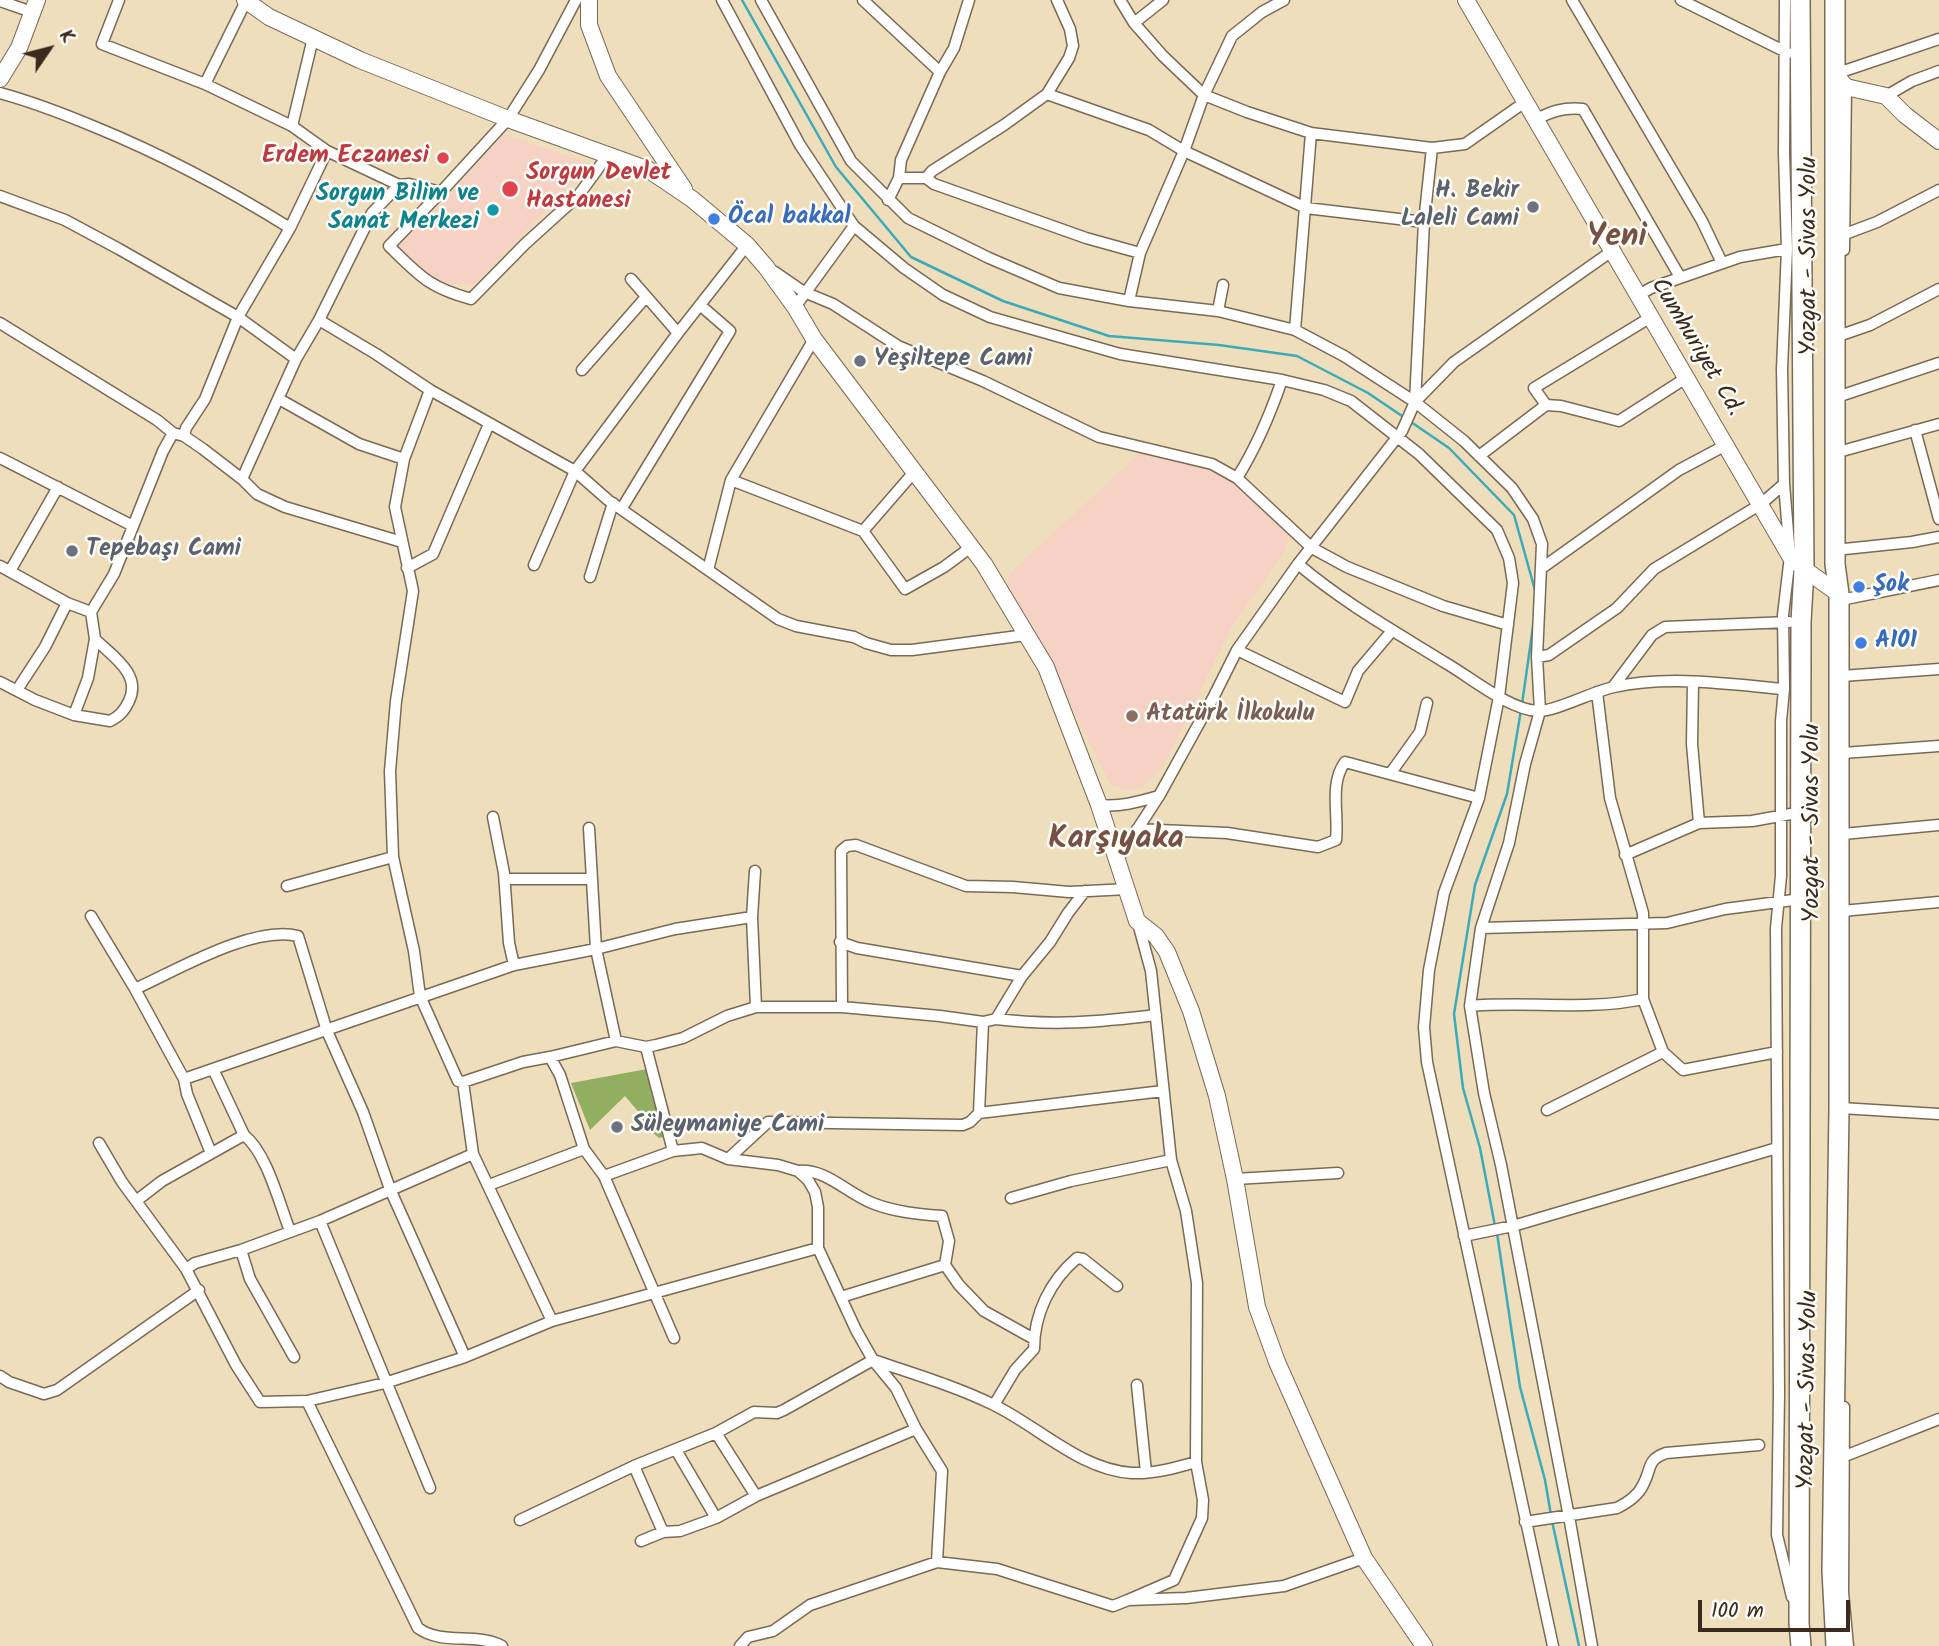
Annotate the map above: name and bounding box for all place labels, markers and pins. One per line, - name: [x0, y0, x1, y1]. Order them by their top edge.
- place label: Erdem Eczanesi: [262, 144, 429, 172]
- marker: Erdem Eczanesi: [435, 150, 451, 166]
- place label: Sorgun Devlet Hastanesi: [526, 161, 671, 217]
- marker: Sorgun Devlet Hastanesi: [500, 179, 520, 199]
- place label: H. Bekir Laleli Cami: [1401, 179, 1519, 235]
- place label: Sorgun Bilim ve Sanat Merkezi: [316, 182, 479, 238]
- marker: H. Bekir Laleli Cami: [1525, 199, 1541, 215]
- marker: Sorgun Bilim ve Sanat Merkezi: [485, 202, 501, 218]
- place label: Öcal bakkal: [728, 205, 851, 233]
- marker: Öcal bakkal: [706, 211, 722, 227]
- place label: Yeşiltepe Cami: [874, 347, 1032, 375]
- marker: Yeşiltepe Cami: [852, 353, 868, 369]
- place label: Tepebaşı Cami: [86, 537, 241, 565]
- marker: Tepebaşı Cami: [64, 543, 80, 559]
- place label: Şok: [1873, 573, 1909, 601]
- marker: Şok: [1851, 579, 1867, 595]
- place label: A101: [1875, 629, 1917, 657]
- marker: A101: [1853, 635, 1869, 651]
- place label: Atatürk İlkokulu: [1146, 702, 1314, 730]
- marker: Atatürk İlkokulu: [1124, 708, 1140, 724]
- place label: Süleymaniye Cami: [631, 1113, 824, 1141]
- marker: Süleymaniye Cami: [609, 1119, 625, 1135]

